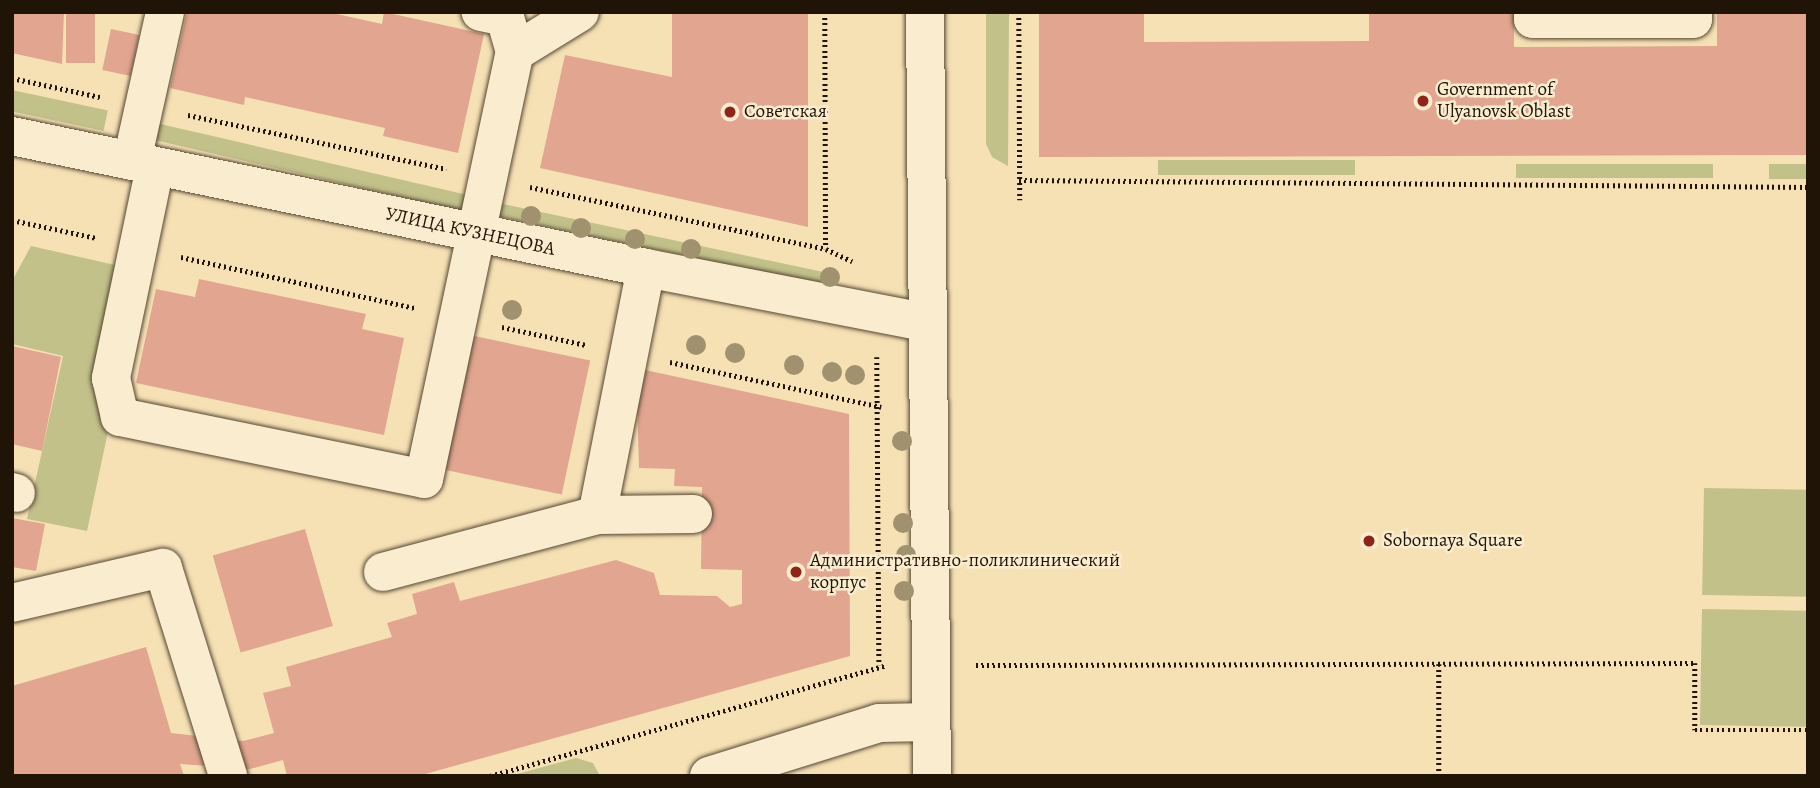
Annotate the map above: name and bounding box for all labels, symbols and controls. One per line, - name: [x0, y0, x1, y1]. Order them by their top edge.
- place label: Government of Ulyanovsk Oblast: [1437, 79, 1571, 123]
- marker: Government of Ulyanovsk Oblast: [1415, 93, 1431, 109]
- place label: Советская: [744, 101, 827, 123]
- marker: Советская: [722, 104, 738, 120]
- street label: УЛИЦА КУЗНЕЦОВА: [383, 203, 557, 261]
- place label: Sobornaya Square: [1383, 530, 1522, 552]
- marker: Sobornaya Square: [1361, 533, 1377, 549]
- place label: Административно-поликлинический корпус: [810, 550, 1120, 594]
- marker: Административно-поликлинический корпус: [788, 564, 804, 580]

